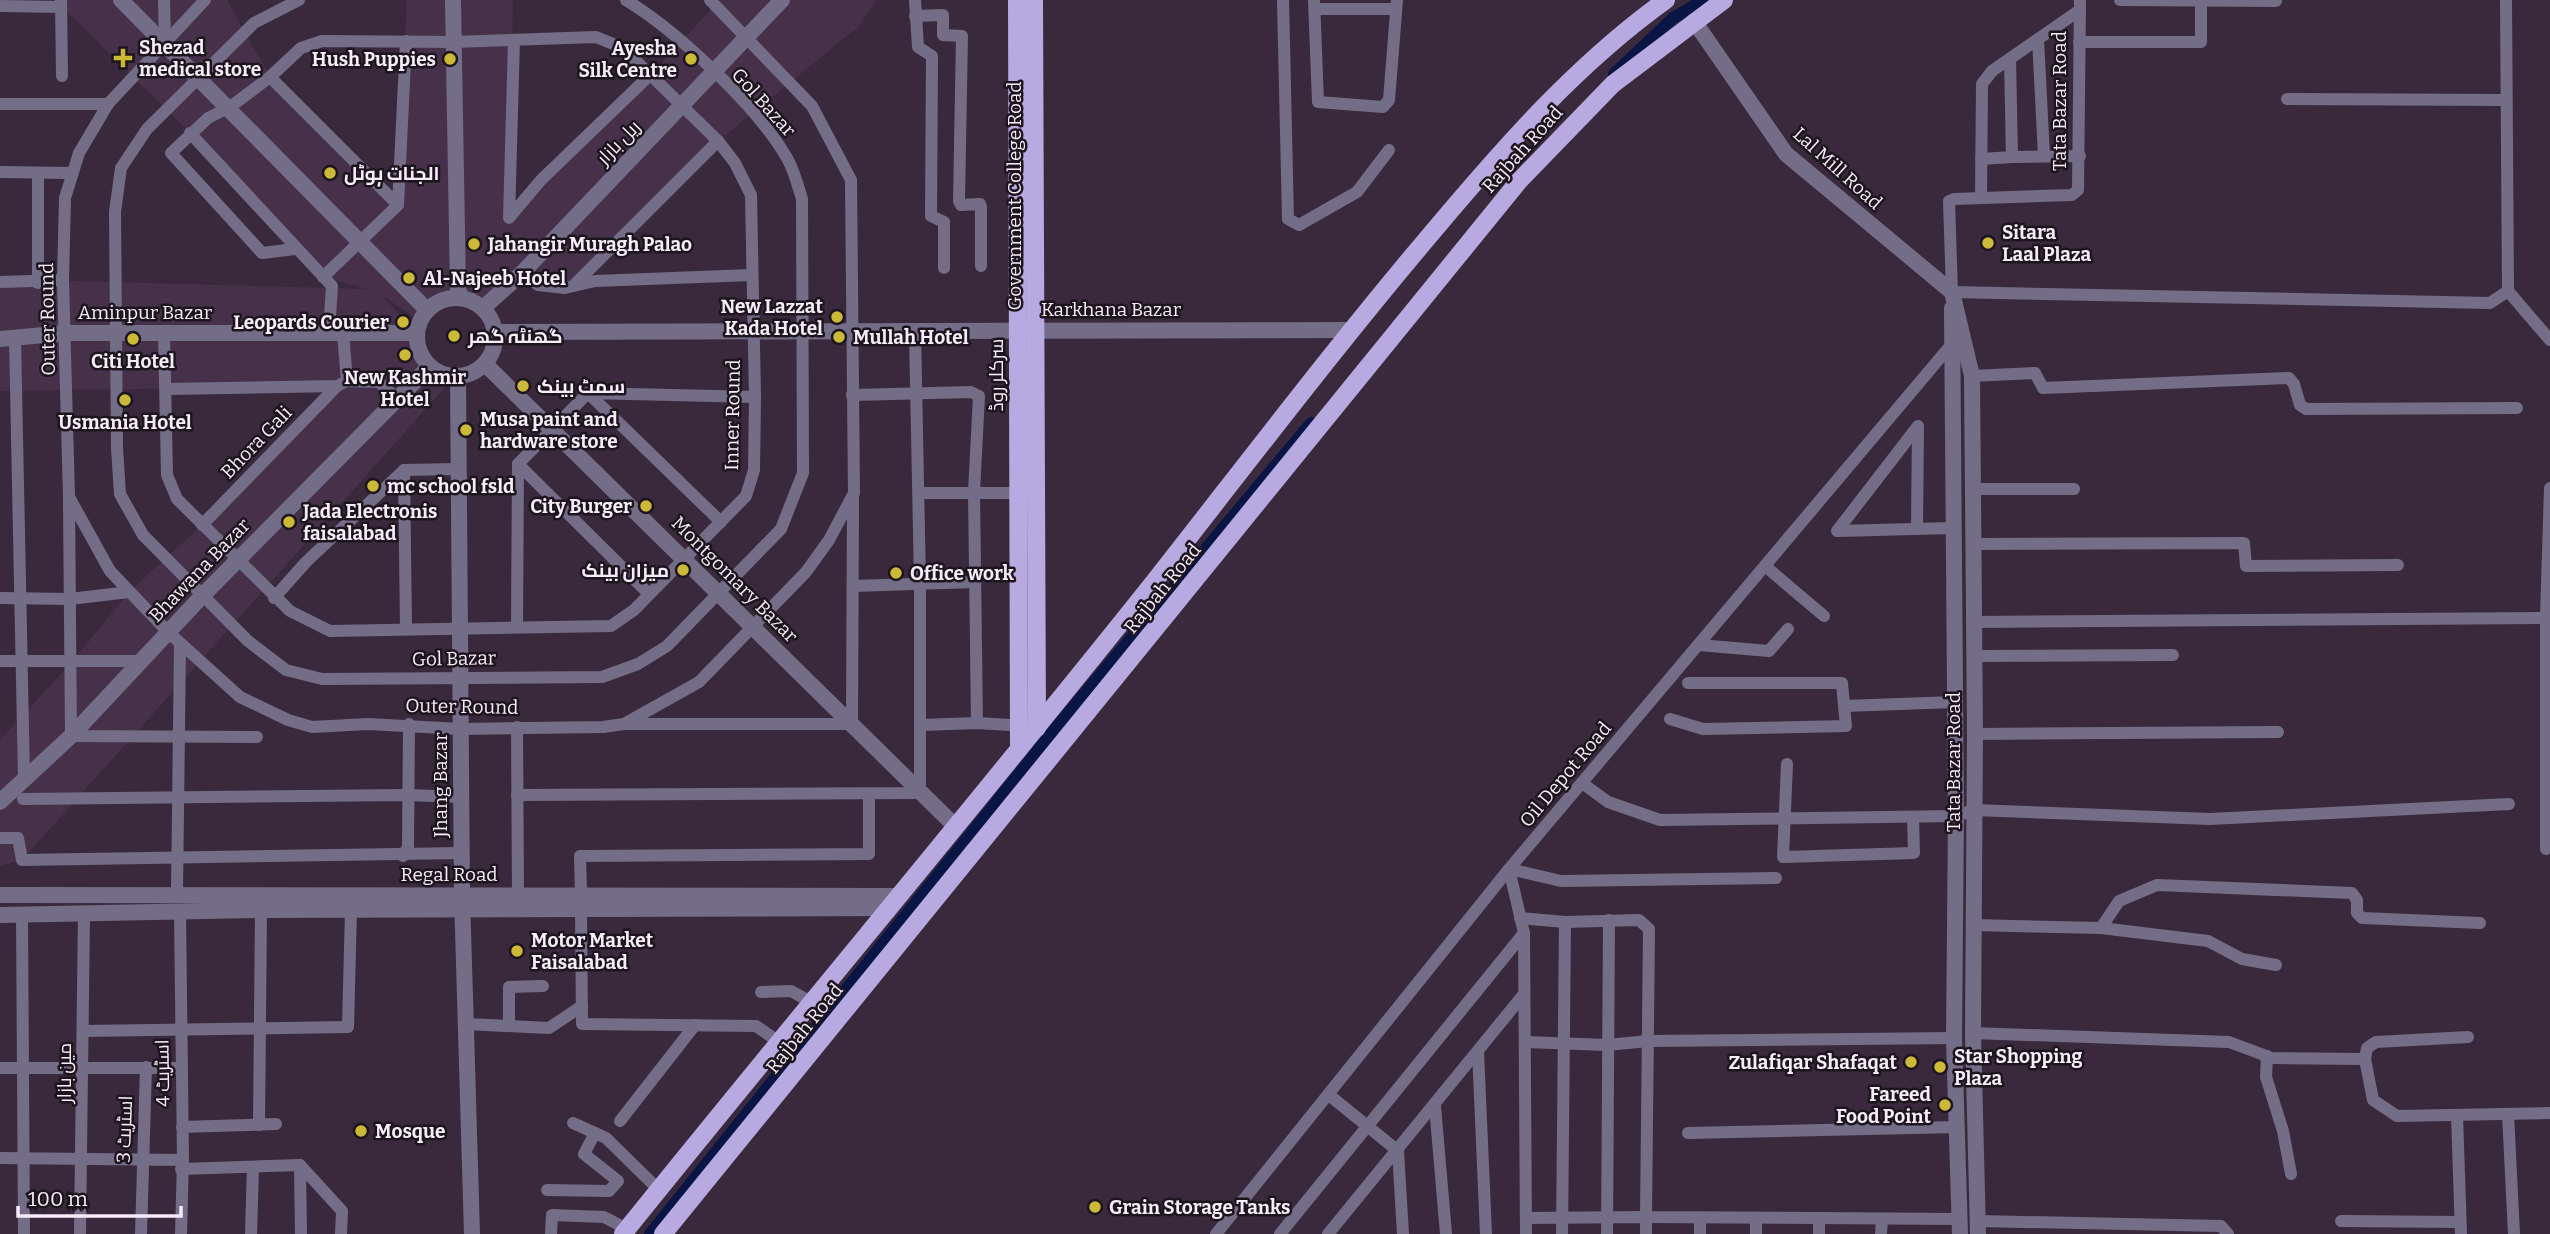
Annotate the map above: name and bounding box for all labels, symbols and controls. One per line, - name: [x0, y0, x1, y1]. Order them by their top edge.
- street label: Tata Bazar Road: [2048, 31, 2071, 171]
- place label: Shezad medical store: [139, 36, 261, 81]
- place label: Ayesha Silk Centre: [579, 37, 677, 82]
- marker: Shezad medical store: [113, 48, 133, 68]
- place label: Hush Puppies: [312, 48, 436, 71]
- marker: Hush Puppies: [442, 51, 458, 67]
- marker: Ayesha Silk Centre: [683, 51, 699, 67]
- street label: Gol Bazar: [727, 63, 801, 142]
- street label: Government College Road: [1003, 81, 1026, 311]
- street label: Rajbah Road: [1477, 101, 1568, 198]
- street label: ریل بازار: [591, 115, 645, 170]
- street label: Lal Mill Road: [1788, 122, 1887, 214]
- place label: الجنات ہوٹل: [344, 162, 439, 187]
- marker: الجنات ہوٹل: [322, 165, 338, 181]
- place label: Sitara Laal Plaza: [2002, 221, 2092, 266]
- place label: Jahangir Muragh Palao: [487, 233, 692, 256]
- marker: Sitara Laal Plaza: [1980, 235, 1996, 251]
- marker: Jahangir Muragh Palao: [466, 236, 482, 252]
- street label: Outer Round: [35, 262, 60, 376]
- place label: Al-Najeeb Hotel: [423, 267, 566, 290]
- marker: Al-Najeeb Hotel: [401, 270, 417, 286]
- place label: New Lazzat Kada Hotel: [721, 295, 823, 340]
- street label: Karkhana Bazar: [1041, 298, 1182, 321]
- street label: Aminpur Bazar: [78, 301, 213, 324]
- marker: New Lazzat Kada Hotel: [829, 309, 845, 325]
- place label: Leopards Courier: [233, 311, 389, 334]
- marker: Leopards Courier: [395, 314, 411, 330]
- place label: گھنٹہ گھر: [467, 325, 563, 348]
- place label: Mullah Hotel: [853, 326, 969, 349]
- marker: گھنٹہ گھر: [446, 328, 462, 344]
- marker: Mullah Hotel: [831, 329, 847, 345]
- marker: Citi Hotel: [125, 331, 141, 347]
- street label: سرکلر روڈ: [985, 339, 1008, 411]
- marker: New Kashmir Hotel: [397, 347, 413, 363]
- place label: Citi Hotel: [91, 350, 175, 373]
- street label: Inner Round: [720, 359, 745, 471]
- place label: New Kashmir Hotel: [344, 366, 466, 411]
- place label: سمٹ بینک: [537, 375, 625, 398]
- marker: سمٹ بینک: [515, 378, 531, 394]
- marker: Usmania Hotel: [117, 392, 133, 408]
- street label: Bhora Gali: [216, 401, 297, 483]
- place label: Musa paint and hardware store: [480, 408, 618, 453]
- place label: Usmania Hotel: [58, 411, 192, 434]
- marker: Musa paint and hardware store: [458, 422, 474, 438]
- place label: mc school fsld: [387, 475, 515, 498]
- marker: mc school fsld: [365, 478, 381, 494]
- place label: City Burger: [530, 495, 632, 518]
- marker: City Burger: [638, 498, 654, 514]
- place label: Jada Electronis faisalabad: [302, 500, 437, 545]
- street label: Montgomary Bazar: [667, 512, 803, 648]
- street label: Bhawana Bazar: [144, 513, 255, 627]
- marker: Jada Electronis faisalabad: [281, 514, 297, 530]
- street label: Rajbah Road: [1119, 539, 1206, 638]
- place label: میزان بینک: [581, 559, 669, 582]
- marker: میزان بینک: [675, 562, 691, 578]
- place label: Office work: [910, 562, 1015, 585]
- marker: Office work: [888, 565, 904, 581]
- street label: Gol Bazar: [412, 646, 497, 671]
- street label: Tata Bazar Road: [1942, 692, 1965, 832]
- street label: Outer Round: [405, 694, 519, 719]
- street label: Oil Depot Road: [1515, 717, 1616, 832]
- street label: Jhang Bazar: [429, 732, 452, 839]
- street label: Regal Road: [400, 863, 498, 886]
- place label: Motor Market Faisalabad: [531, 929, 654, 974]
- marker: Motor Market Faisalabad: [509, 943, 525, 959]
- street label: Rajbah Road: [761, 979, 848, 1078]
- street label: اسٹریٹ 4: [150, 1039, 175, 1107]
- street label: مین بازار: [53, 1043, 76, 1104]
- place label: Star Shopping Plaza: [1954, 1045, 2082, 1090]
- place label: Zulafiqar Shafaqat: [1729, 1051, 1897, 1074]
- marker: Zulafiqar Shafaqat: [1903, 1054, 1919, 1070]
- marker: Star Shopping Plaza: [1932, 1059, 1948, 1075]
- place label: Fareed Food Point: [1836, 1083, 1932, 1128]
- street label: اسٹریٹ 3: [112, 1095, 137, 1163]
- marker: Fareed Food Point: [1937, 1097, 1953, 1113]
- place label: Mosque: [375, 1120, 445, 1143]
- marker: Mosque: [353, 1123, 369, 1139]
- scale bar: [18, 1174, 180, 1218]
- text: 100 m: [28, 1186, 88, 1212]
- place label: Grain Storage Tanks: [1109, 1196, 1290, 1219]
- marker: Grain Storage Tanks: [1087, 1199, 1103, 1215]

